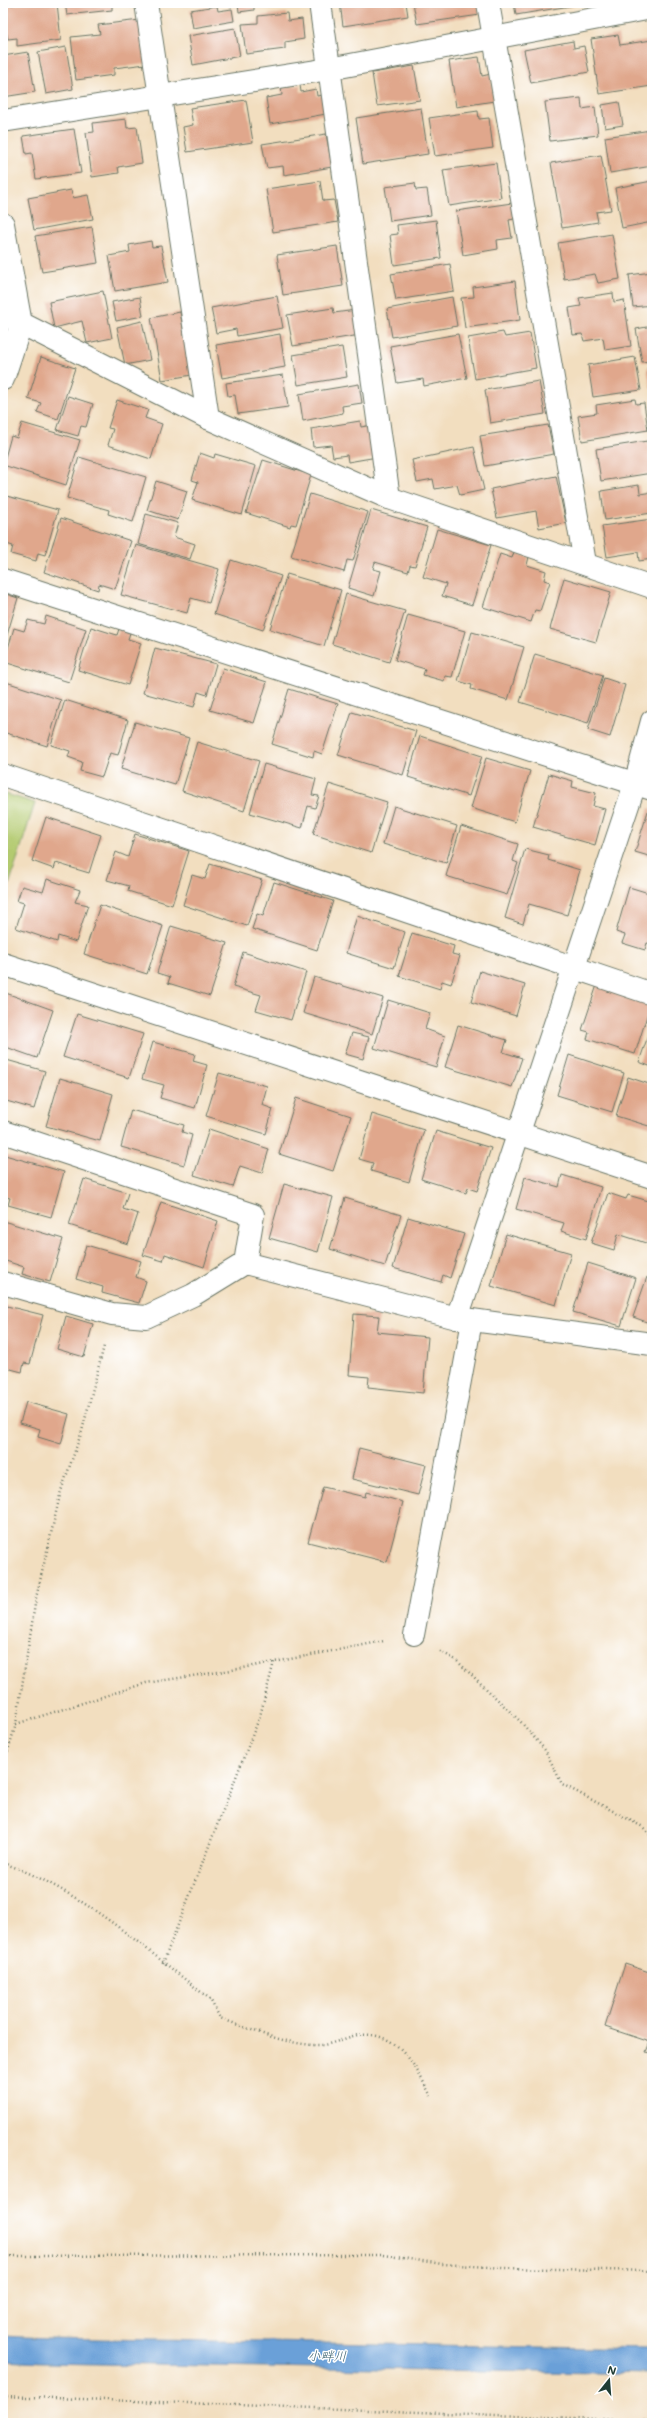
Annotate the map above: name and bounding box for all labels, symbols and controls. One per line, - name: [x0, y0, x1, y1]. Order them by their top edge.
- water label: 小畔川: [307, 2346, 347, 2364]
- north arrow: [589, 2360, 629, 2400]
- text: N: [606, 2362, 618, 2378]

